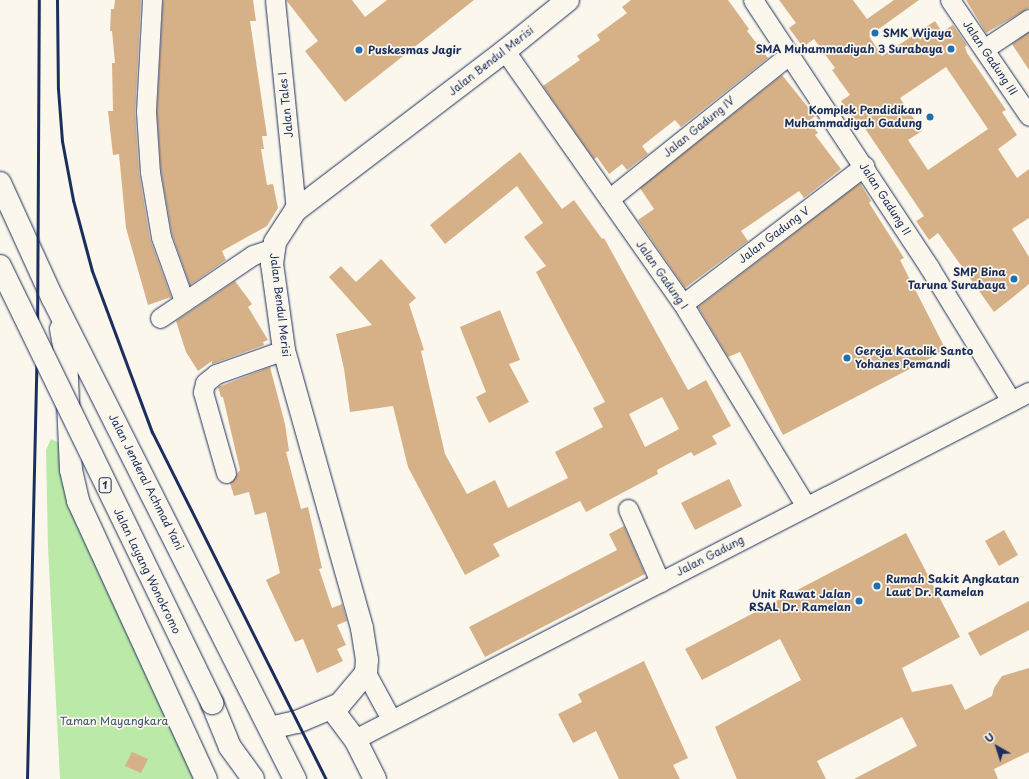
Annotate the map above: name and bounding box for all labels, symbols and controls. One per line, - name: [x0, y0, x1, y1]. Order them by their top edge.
- street label: Jalan Gadung III: [960, 18, 1020, 98]
- street label: Jalan Bendul Merisi: [446, 24, 536, 98]
- place label: SMK Wijaya: [883, 26, 952, 40]
- marker: SMK Wijaya: [870, 28, 880, 38]
- place label: SMA Muhammadiyah 3 Surabaya: [755, 42, 943, 56]
- place label: Puskesmas Jagir: [368, 43, 462, 57]
- marker: Puskesmas Jagir: [353, 44, 365, 56]
- marker: SMA Muhammadiyah 3 Surabaya: [946, 44, 956, 54]
- street label: Jalan Tales I: [276, 71, 296, 139]
- street label: Jalan Gadung IV: [660, 94, 738, 160]
- place label: Komplek Pendidikan Muhammadiyah Gadung: [785, 104, 922, 130]
- marker: Komplek Pendidikan Muhammadiyah Gadung: [925, 112, 935, 122]
- street label: Jalan Gadung II: [856, 160, 914, 238]
- street label: Jalan Gadung V: [736, 204, 812, 266]
- street label: Jalan Gadung I: [633, 238, 691, 312]
- street label: Jalan Bendul Merisi: [267, 252, 293, 358]
- place label: SMP Bina Taruna Surabaya: [908, 266, 1006, 292]
- marker: SMP Bina Taruna Surabaya: [1009, 274, 1019, 284]
- place label: Gereja Katolik Santo Yohanes Pemandi: [855, 345, 973, 371]
- marker: Gereja Katolik Santo Yohanes Pemandi: [842, 353, 852, 363]
- street label: Jalan Jenderal Achmad Yani: [106, 411, 186, 553]
- road number: 1: [98, 477, 112, 493]
- street label: Jalan Layang Wonokromo: [111, 506, 183, 636]
- street label: Jalan Gadung: [674, 533, 746, 579]
- place label: Rumah Sakit Angkatan Laut Dr. Ramelan: [886, 573, 1019, 599]
- marker: Rumah Sakit Angkatan Laut Dr. Ramelan: [871, 580, 883, 592]
- place label: Unit Rawat Jalan RSAL Dr. Ramelan: [749, 588, 851, 614]
- marker: Unit Rawat Jalan RSAL Dr. Ramelan: [854, 596, 864, 606]
- park label: Taman Mayangkara: [60, 714, 168, 728]
- north arrow: [977, 727, 1017, 767]
- text: U: [981, 728, 998, 747]

